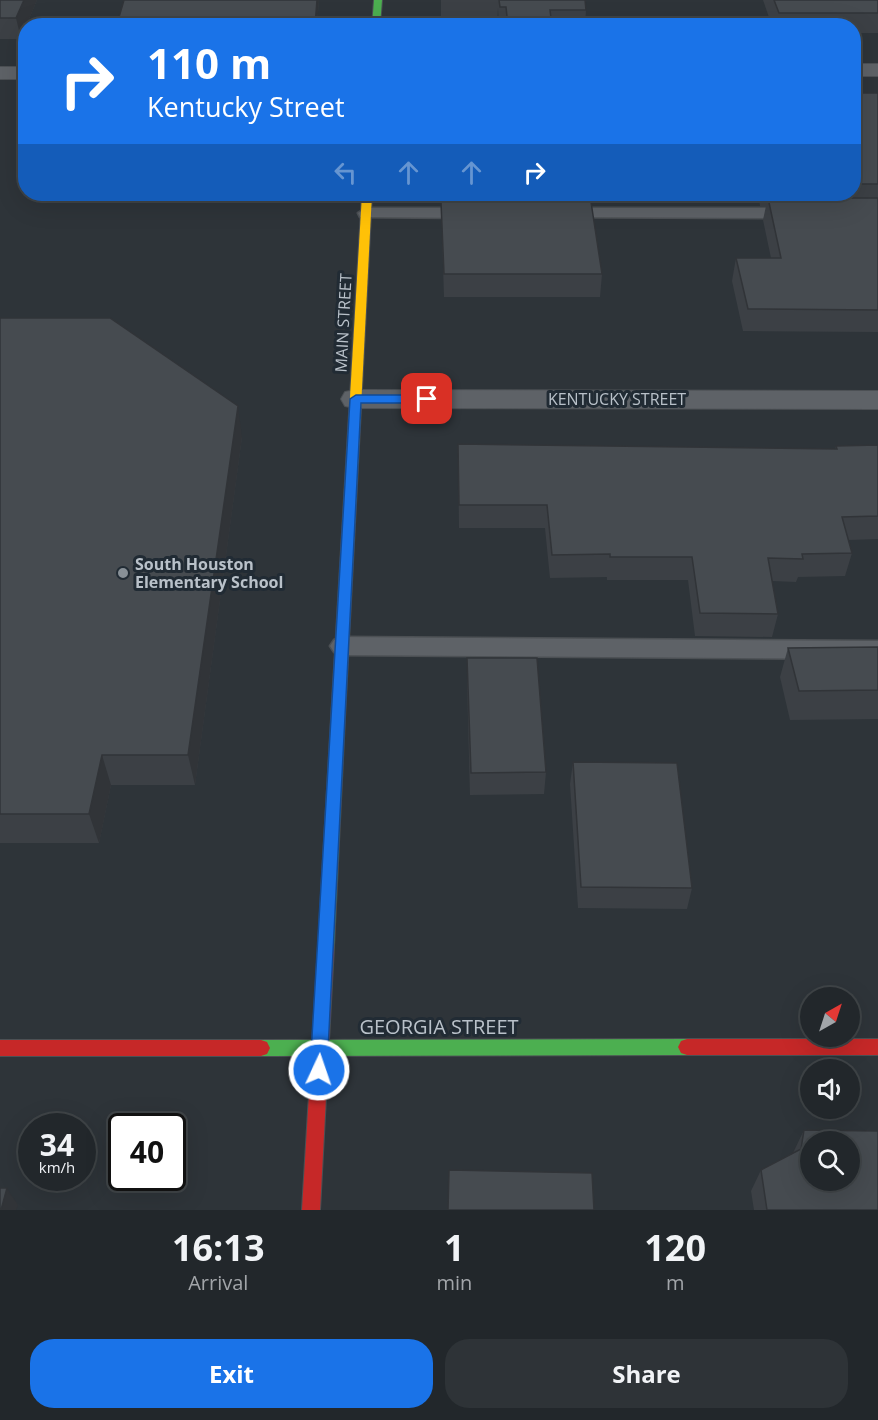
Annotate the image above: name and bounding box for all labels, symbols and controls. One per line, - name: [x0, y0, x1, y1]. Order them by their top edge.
- text: 110 m: [147, 34, 271, 91]
- icon: right: [48, 42, 126, 120]
- text: Kentucky Street: [147, 88, 345, 125]
- icon: left: [329, 156, 362, 189]
- icon: ahead: [392, 156, 425, 189]
- icon: ahead: [455, 156, 488, 189]
- icon: right: [518, 156, 551, 189]
- street label: MAIN STREET: [329, 273, 357, 373]
- pin: [401, 373, 452, 424]
- icon: arrive: [410, 382, 443, 415]
- street label: KENTUCKY STREET: [548, 388, 686, 410]
- place label: South Houston Elementary School: [135, 553, 283, 593]
- marker: South Houston Elementary School: [116, 566, 130, 580]
- north arrow: [800, 987, 860, 1047]
- map controls: [800, 987, 860, 1191]
- street label: GEORGIA STREET: [359, 1013, 519, 1040]
- position arrow: [287, 1038, 351, 1102]
- button: sound: [800, 1059, 860, 1119]
- speed limit sign: 40: [108, 1113, 186, 1191]
- text: 34: [40, 1124, 74, 1165]
- button: search: [800, 1131, 860, 1191]
- text: km/h: [39, 1157, 75, 1177]
- text: 16:13: [172, 1223, 265, 1272]
- text: 1: [444, 1223, 465, 1272]
- text: 120: [644, 1223, 706, 1272]
- text: Arrival: [188, 1269, 248, 1296]
- text: min: [436, 1269, 472, 1296]
- text: m: [666, 1269, 684, 1296]
- button: Exit: [30, 1339, 433, 1408]
- button: Share: [445, 1339, 848, 1408]

